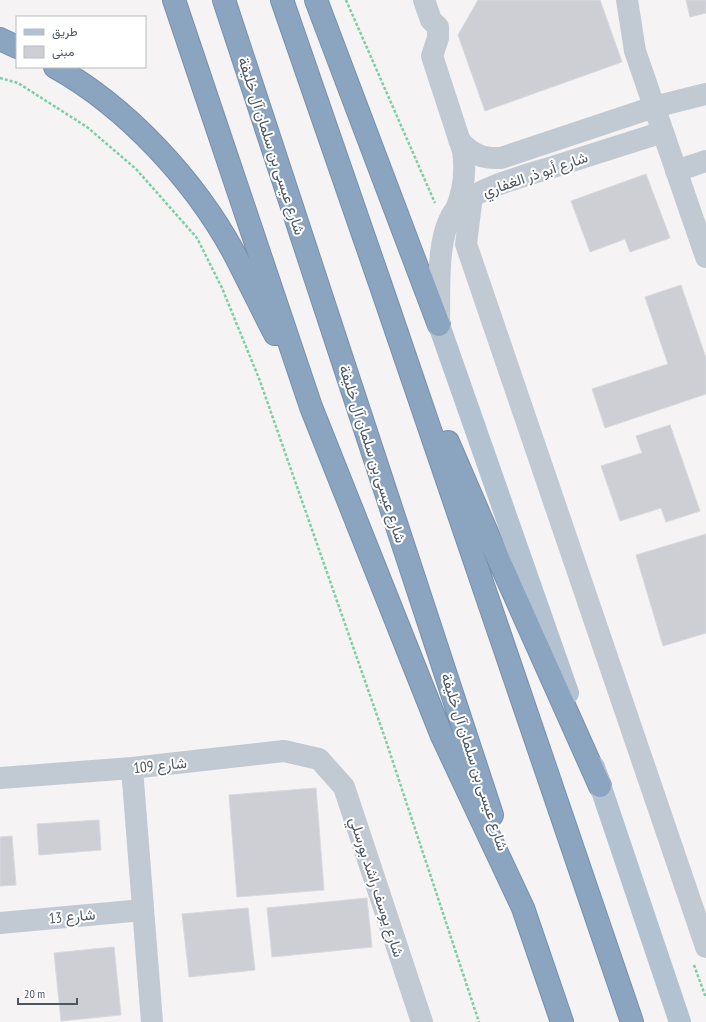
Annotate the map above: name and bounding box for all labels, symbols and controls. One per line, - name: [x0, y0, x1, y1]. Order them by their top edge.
- legend: [16, 16, 146, 68]
- text: طريق: [52, 24, 78, 40]
- text: مبنى: [52, 44, 74, 60]
- street label: شارع عيسى بن سلمان آل خليفة: [232, 55, 310, 238]
- street label: شارع أبو ذر الغفاري: [480, 147, 592, 205]
- street label: شارع عيسى بن سلمان آل خليفة: [333, 363, 411, 546]
- street label: شارع عيسى بن سلمان آل خليفة: [435, 671, 513, 854]
- street label: شارع 109: [132, 753, 188, 779]
- street label: شارع يوسف راشد بورسلي: [342, 814, 409, 961]
- street label: شارع 13: [48, 904, 97, 929]
- scale bar: [18, 980, 77, 1006]
- text: 20 m: [24, 986, 45, 1001]

